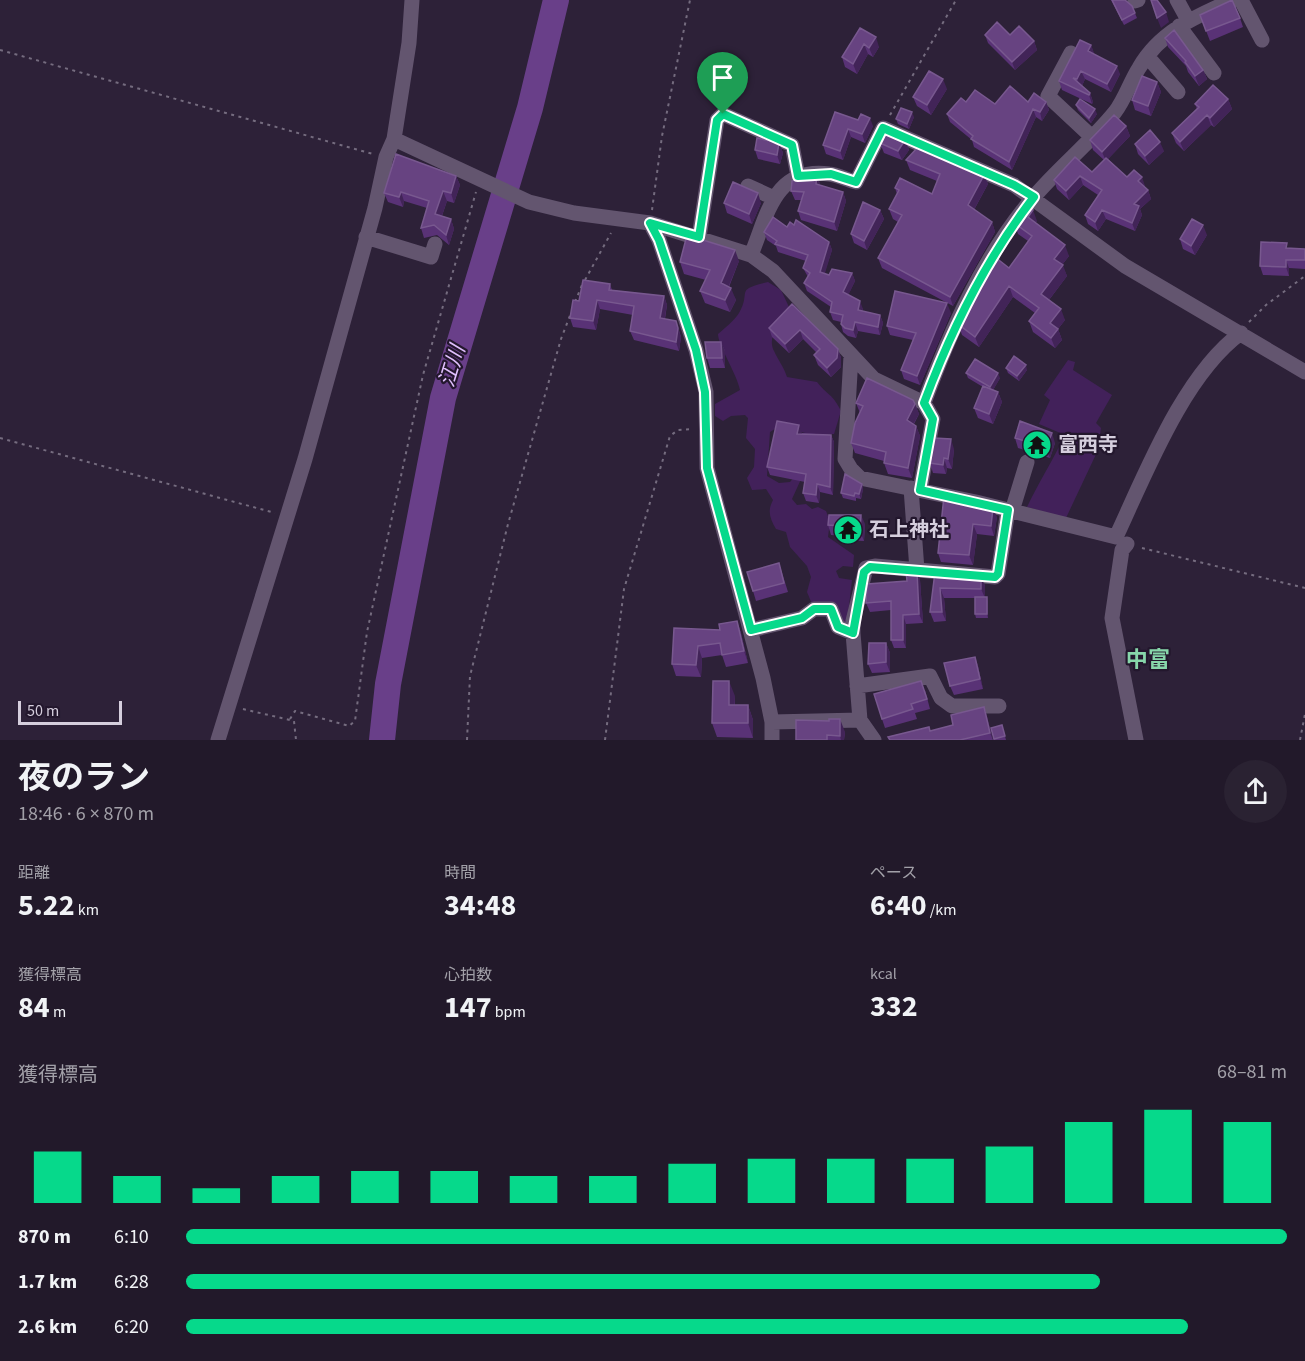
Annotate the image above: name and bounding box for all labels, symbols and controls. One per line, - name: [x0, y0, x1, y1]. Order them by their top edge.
- pin: [697, 52, 748, 114]
- icon: arrive: [706, 61, 739, 94]
- water label: 江川: [432, 340, 473, 390]
- temple icon: 富西寺: [1021, 429, 1053, 461]
- place label: 富西寺: [1058, 431, 1118, 459]
- temple icon: 石上神社: [832, 514, 864, 546]
- place label: 石上神社: [869, 516, 949, 544]
- district label: 中富: [1126, 644, 1170, 676]
- scale bar: [18, 698, 122, 726]
- text: 50 m: [27, 700, 59, 722]
- text: 夜のラン: [18, 754, 150, 801]
- button: share: [1224, 760, 1287, 823]
- text: 18:46 · 6 × 870 m: [18, 800, 154, 828]
- text: 距離: [18, 862, 50, 884]
- text: 時間: [444, 862, 476, 884]
- text: ペース: [870, 862, 917, 884]
- text: 5.22: [18, 884, 75, 927]
- text: 34:48: [444, 884, 516, 927]
- text: 6:40: [870, 884, 927, 927]
- text: km: [75, 899, 99, 921]
- text: /km: [927, 899, 957, 921]
- text: kcal: [870, 963, 897, 985]
- text: 獲得標高: [18, 964, 82, 986]
- text: 心拍数: [444, 964, 492, 986]
- text: 332: [870, 985, 918, 1028]
- text: 84: [18, 986, 50, 1029]
- text: 147: [444, 986, 492, 1029]
- text: m: [50, 1001, 66, 1023]
- text: bpm: [492, 1001, 526, 1023]
- text: 68–81 m: [1217, 1058, 1287, 1086]
- text: 獲得標高: [18, 1061, 98, 1089]
- text: 870 m: [18, 1223, 71, 1251]
- text: 6:10: [114, 1223, 149, 1251]
- text: 1.7 km: [18, 1268, 77, 1296]
- text: 6:28: [114, 1268, 149, 1296]
- text: 2.6 km: [18, 1313, 77, 1341]
- text: 6:20: [114, 1313, 149, 1341]

